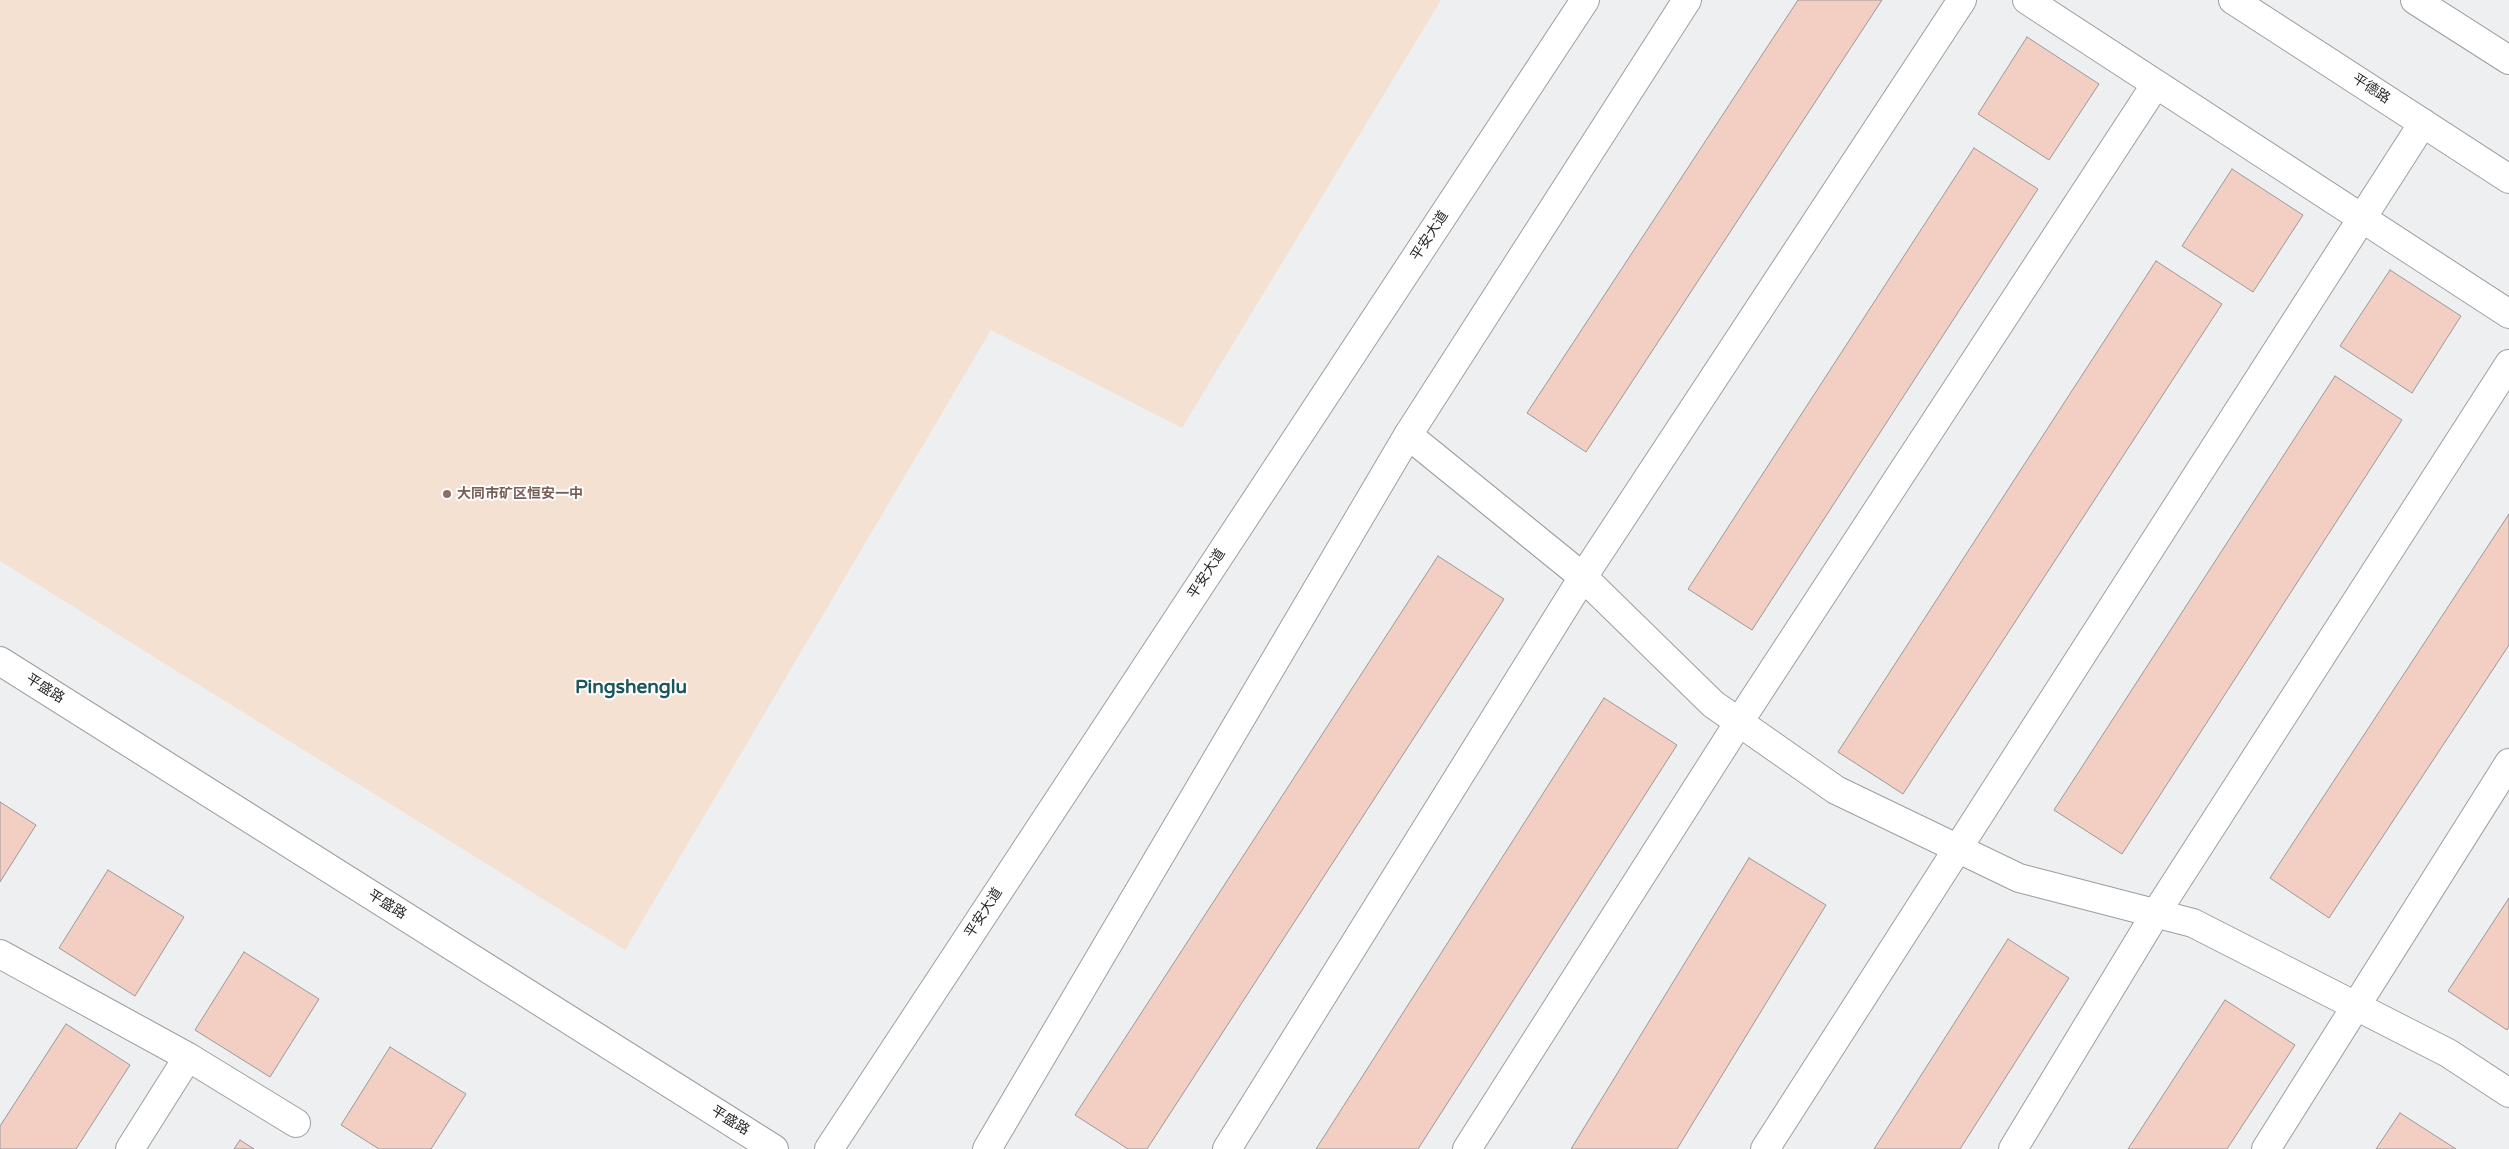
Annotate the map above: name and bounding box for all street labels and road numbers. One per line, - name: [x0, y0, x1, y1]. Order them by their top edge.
- street label: 平德路: [2349, 71, 2393, 107]
- street label: 平安大道: [1408, 208, 1452, 264]
- street label: 平安大道: [1185, 546, 1229, 602]
- street label: 平盛路: [23, 671, 67, 707]
- street label: 平安大道: [962, 885, 1006, 941]
- street label: 平盛路: [365, 887, 409, 923]
- street label: 平盛路: [708, 1103, 752, 1139]

